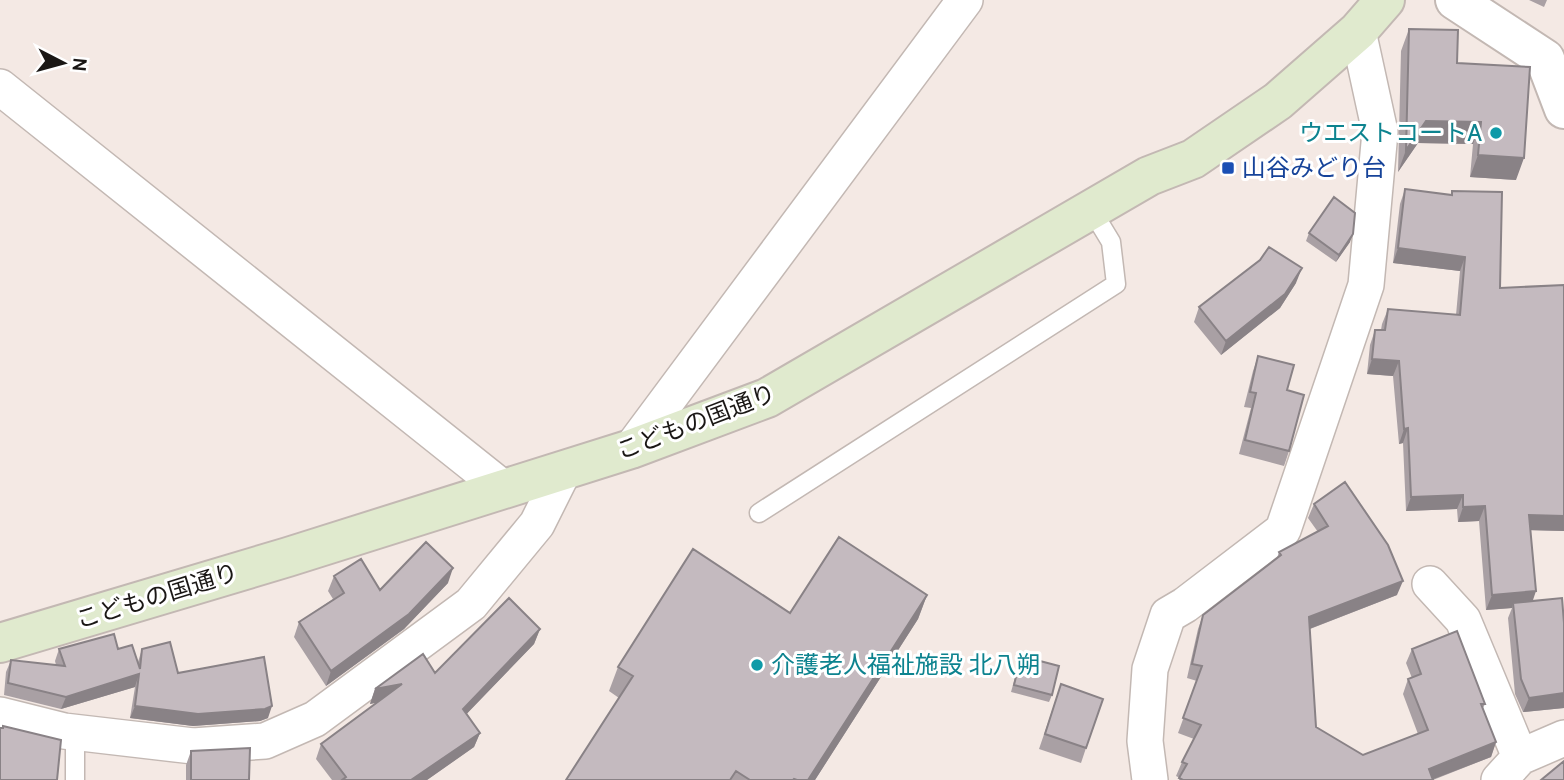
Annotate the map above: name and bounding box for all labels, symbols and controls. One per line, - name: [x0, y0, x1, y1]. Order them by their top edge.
- north arrow: [28, 28, 98, 98]
- text: N: [67, 57, 92, 73]
- place label: ウエストコートA: [1299, 118, 1482, 147]
- marker: ウエストコートA: [1488, 125, 1504, 141]
- place label: 山谷みどり台: [1242, 153, 1386, 182]
- marker: 山谷みどり台: [1220, 160, 1236, 176]
- street label: こどもの国通り: [612, 378, 779, 465]
- street label: こどもの国通り: [72, 557, 241, 634]
- place label: 介護老人福祉施設 北八朔: [771, 650, 1040, 679]
- marker: 介護老人福祉施設 北八朔: [749, 657, 765, 673]

